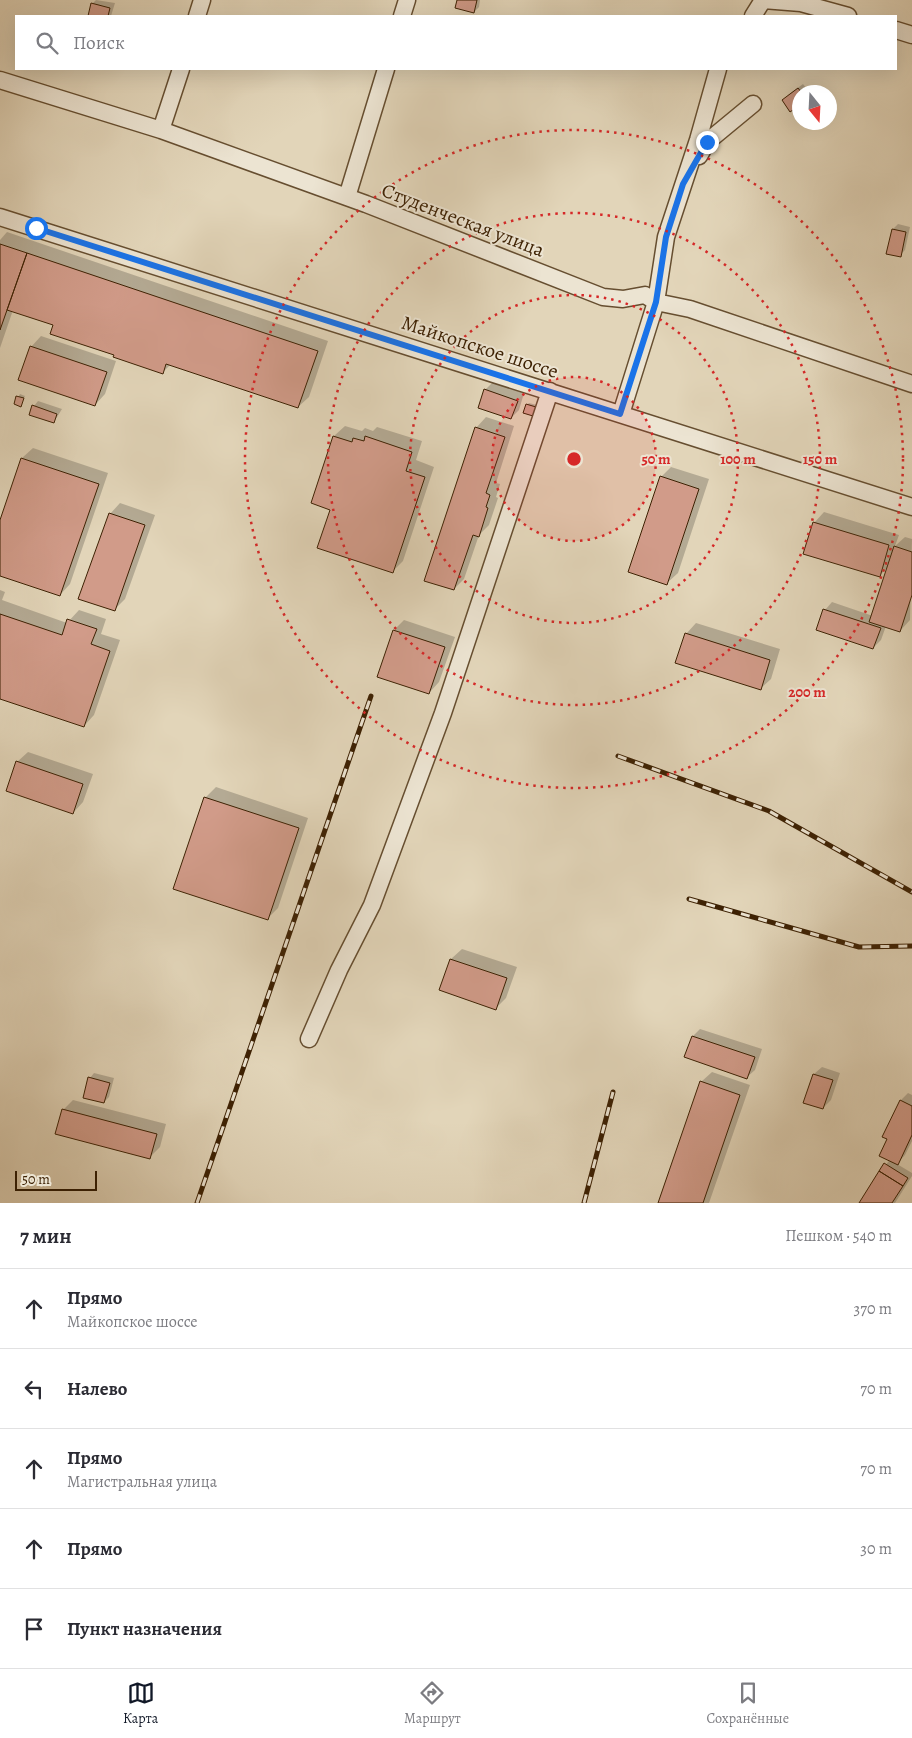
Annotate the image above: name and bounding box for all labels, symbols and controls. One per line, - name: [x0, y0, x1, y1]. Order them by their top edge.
- search box: [15, 15, 897, 70]
- icon: search: [33, 29, 61, 57]
- text: Поиск: [73, 30, 125, 56]
- north arrow: [792, 85, 837, 130]
- route end: [696, 131, 719, 154]
- street label: Студенческая улица: [378, 177, 549, 264]
- route start: [25, 217, 48, 240]
- street label: Майкопское шоссе: [398, 309, 562, 385]
- text: 50 m: [641, 449, 671, 469]
- text: 100 m: [720, 449, 756, 469]
- text: 150 m: [803, 449, 838, 469]
- centre of rings: [565, 450, 583, 468]
- text: 200 m: [788, 682, 826, 702]
- scale bar: [15, 1168, 98, 1191]
- text: 50 m: [22, 1170, 50, 1189]
- text: 7 мин: [20, 1222, 72, 1250]
- text: Пешком · 540 m: [785, 1225, 892, 1247]
- text: Прямо: [67, 1285, 122, 1311]
- icon: ahead: [20, 1295, 48, 1323]
- text: 370 m: [854, 1298, 892, 1320]
- text: Майкопское шоссе: [67, 1311, 198, 1333]
- icon: left: [20, 1375, 48, 1403]
- text: Налево: [67, 1376, 127, 1402]
- text: 70 m: [860, 1378, 892, 1400]
- text: Прямо: [67, 1445, 122, 1471]
- icon: ahead: [20, 1455, 48, 1483]
- text: 70 m: [860, 1458, 892, 1480]
- text: Магистральная улица: [67, 1471, 217, 1493]
- icon: ahead: [20, 1535, 48, 1563]
- text: Прямо: [67, 1536, 122, 1562]
- text: 30 m: [860, 1538, 892, 1560]
- icon: arrive: [20, 1615, 48, 1643]
- text: Пункт назначения: [67, 1616, 222, 1642]
- tab: Карта: [123, 1679, 158, 1728]
- tab: Маршрут: [404, 1679, 461, 1728]
- tab: Сохранённые: [707, 1679, 789, 1728]

